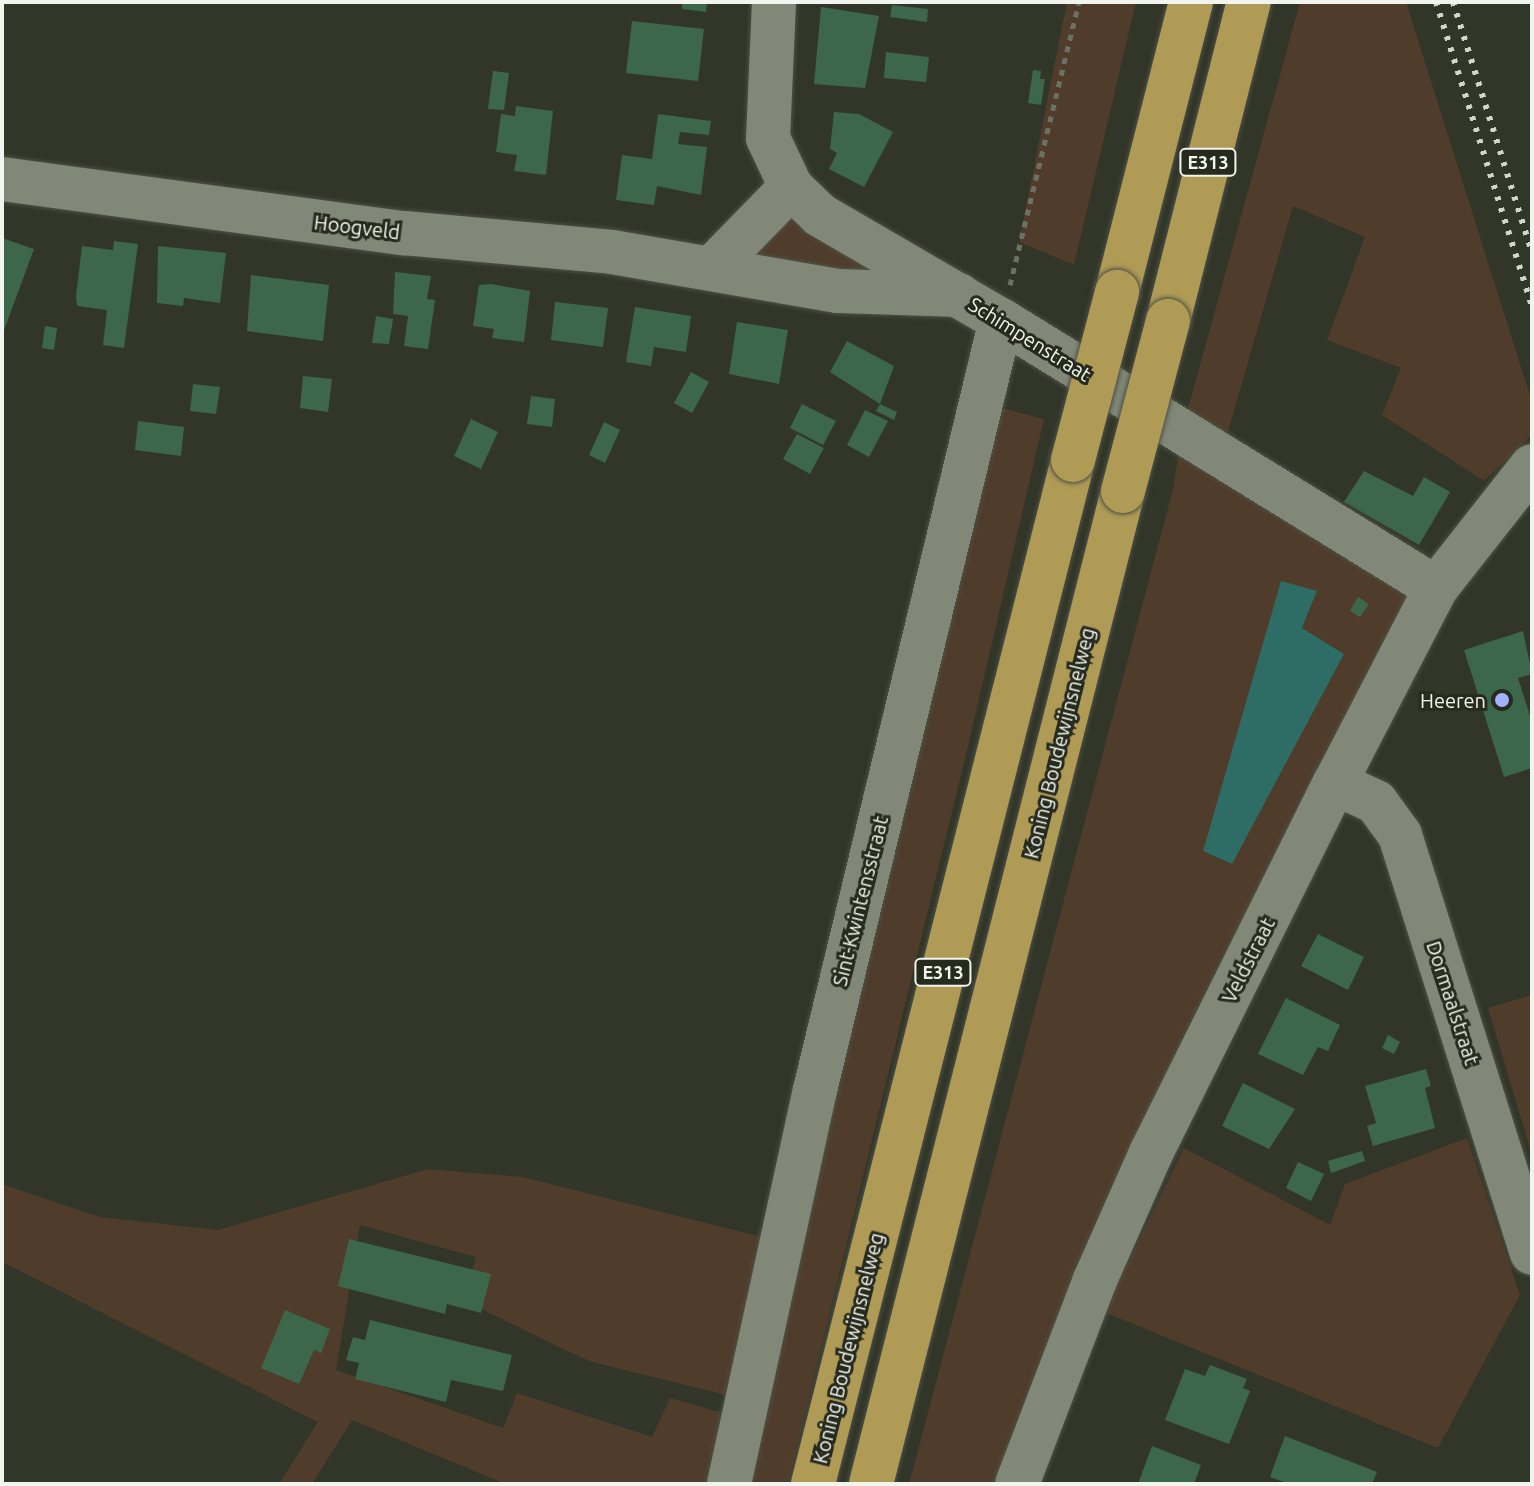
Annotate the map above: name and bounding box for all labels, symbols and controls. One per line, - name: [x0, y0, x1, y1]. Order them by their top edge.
- road number: E313: [1178, 148, 1238, 176]
- street label: Hoogveld: [313, 210, 401, 244]
- street label: Schimpenstraat: [964, 292, 1096, 386]
- street label: Koning Boudewijnsnelweg: [1019, 625, 1099, 861]
- place label: Heeren: [1420, 688, 1486, 712]
- marker: Heeren: [1493, 691, 1511, 709]
- street label: Sint-Kwintensstraat: [827, 813, 893, 989]
- street label: Veldstraat: [1216, 913, 1280, 1007]
- street label: Dormaalstraat: [1422, 938, 1484, 1068]
- road number: E313: [913, 958, 973, 986]
- street label: Koning Boudewijnsnelweg: [808, 1230, 888, 1466]

